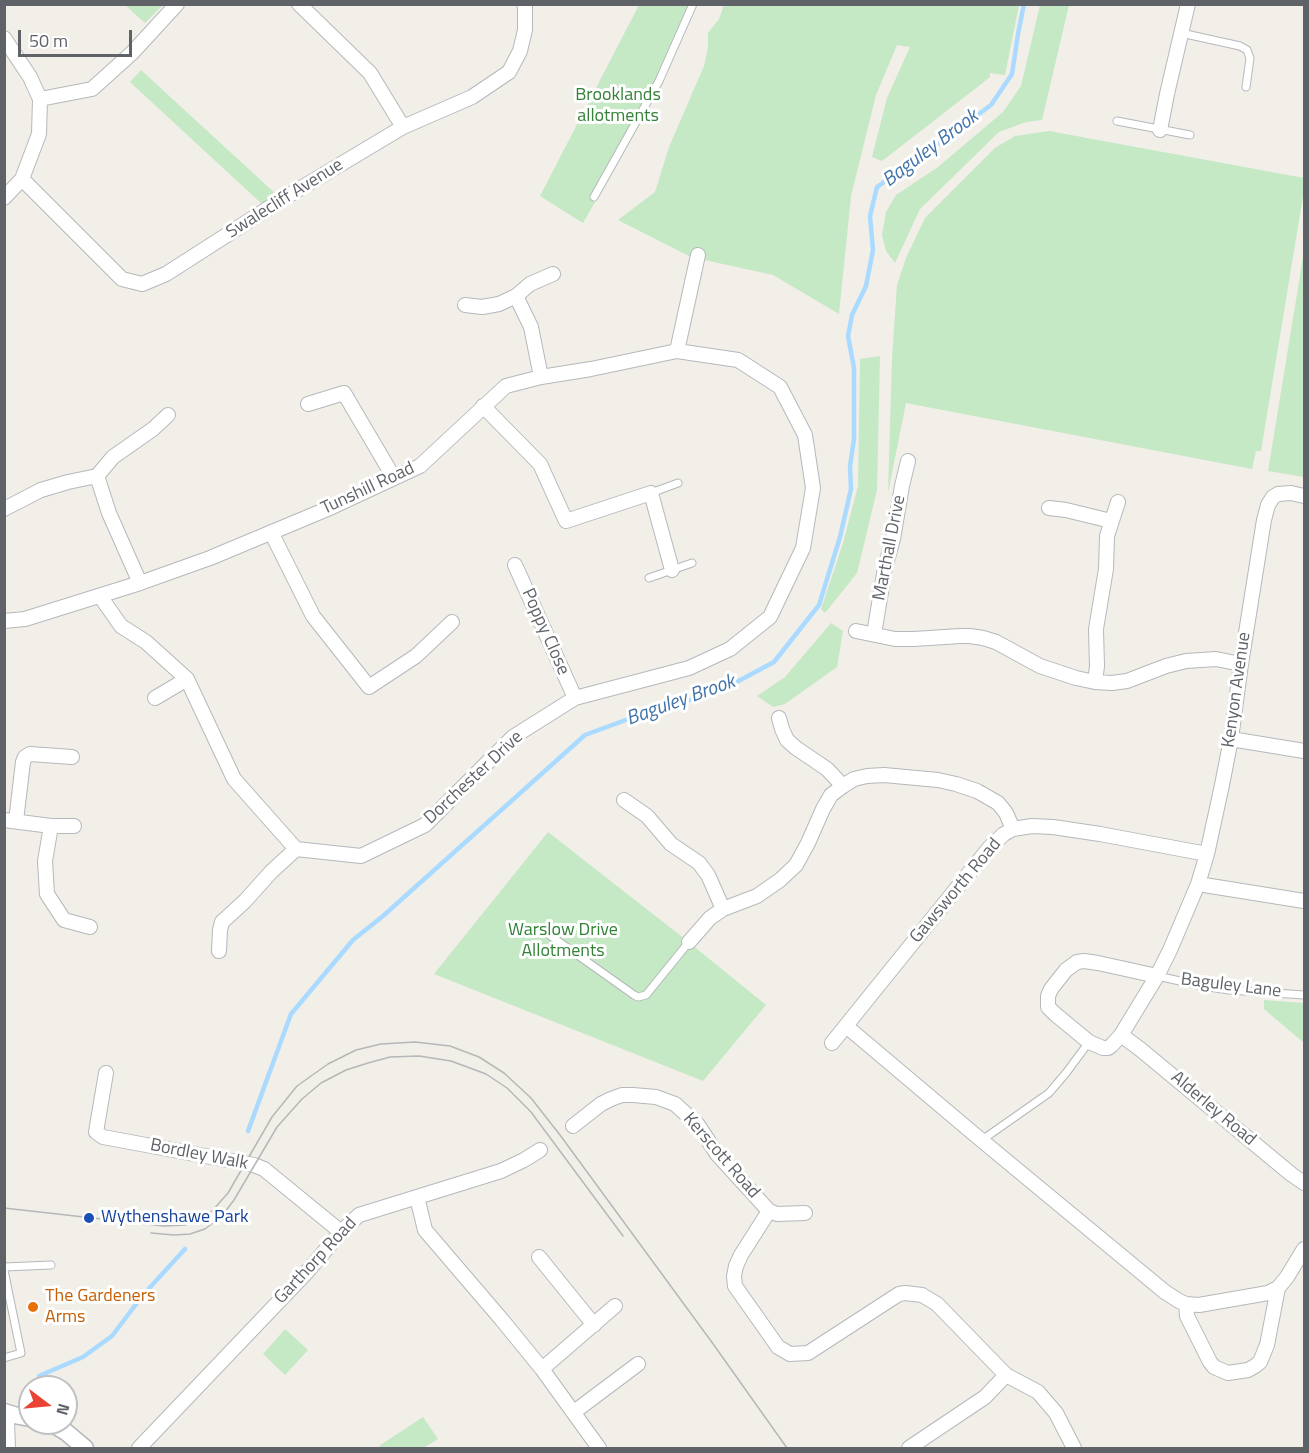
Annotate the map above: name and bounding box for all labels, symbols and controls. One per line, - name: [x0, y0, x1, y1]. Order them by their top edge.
- scale bar: [21, 18, 135, 56]
- text: 50 m: [29, 27, 68, 54]
- park label: Brooklands allotments: [575, 85, 661, 128]
- water label: Baguley Brook: [878, 105, 984, 193]
- street label: Swalecliff Avenue: [223, 154, 347, 244]
- street label: Tunshill Road: [318, 458, 418, 520]
- street label: Marthall Drive: [869, 493, 911, 603]
- street label: Poppy Close: [516, 585, 574, 679]
- street label: Kenyon Avenue: [1218, 631, 1256, 749]
- water label: Baguley Brook: [623, 670, 739, 732]
- street label: Dorchester Drive: [420, 727, 528, 829]
- street label: Gawsworth Road: [906, 834, 1006, 948]
- park label: Warslow Drive Allotments: [508, 920, 618, 962]
- street label: Baguley Lane: [1180, 969, 1282, 1003]
- street label: Alderley Road: [1166, 1067, 1260, 1151]
- street label: Kerscott Road: [678, 1109, 764, 1203]
- street label: Bordley Walk: [148, 1135, 250, 1175]
- place label: Wythenshawe Park: [101, 1207, 249, 1229]
- marker: Wythenshawe Park: [82, 1211, 96, 1225]
- street label: Garthorp Road: [270, 1213, 362, 1309]
- place label: The Gardeners Arms: [45, 1286, 155, 1328]
- marker: The Gardeners Arms: [26, 1300, 40, 1314]
- north arrow: [18, 1375, 78, 1435]
- text: N: [50, 1401, 76, 1418]

